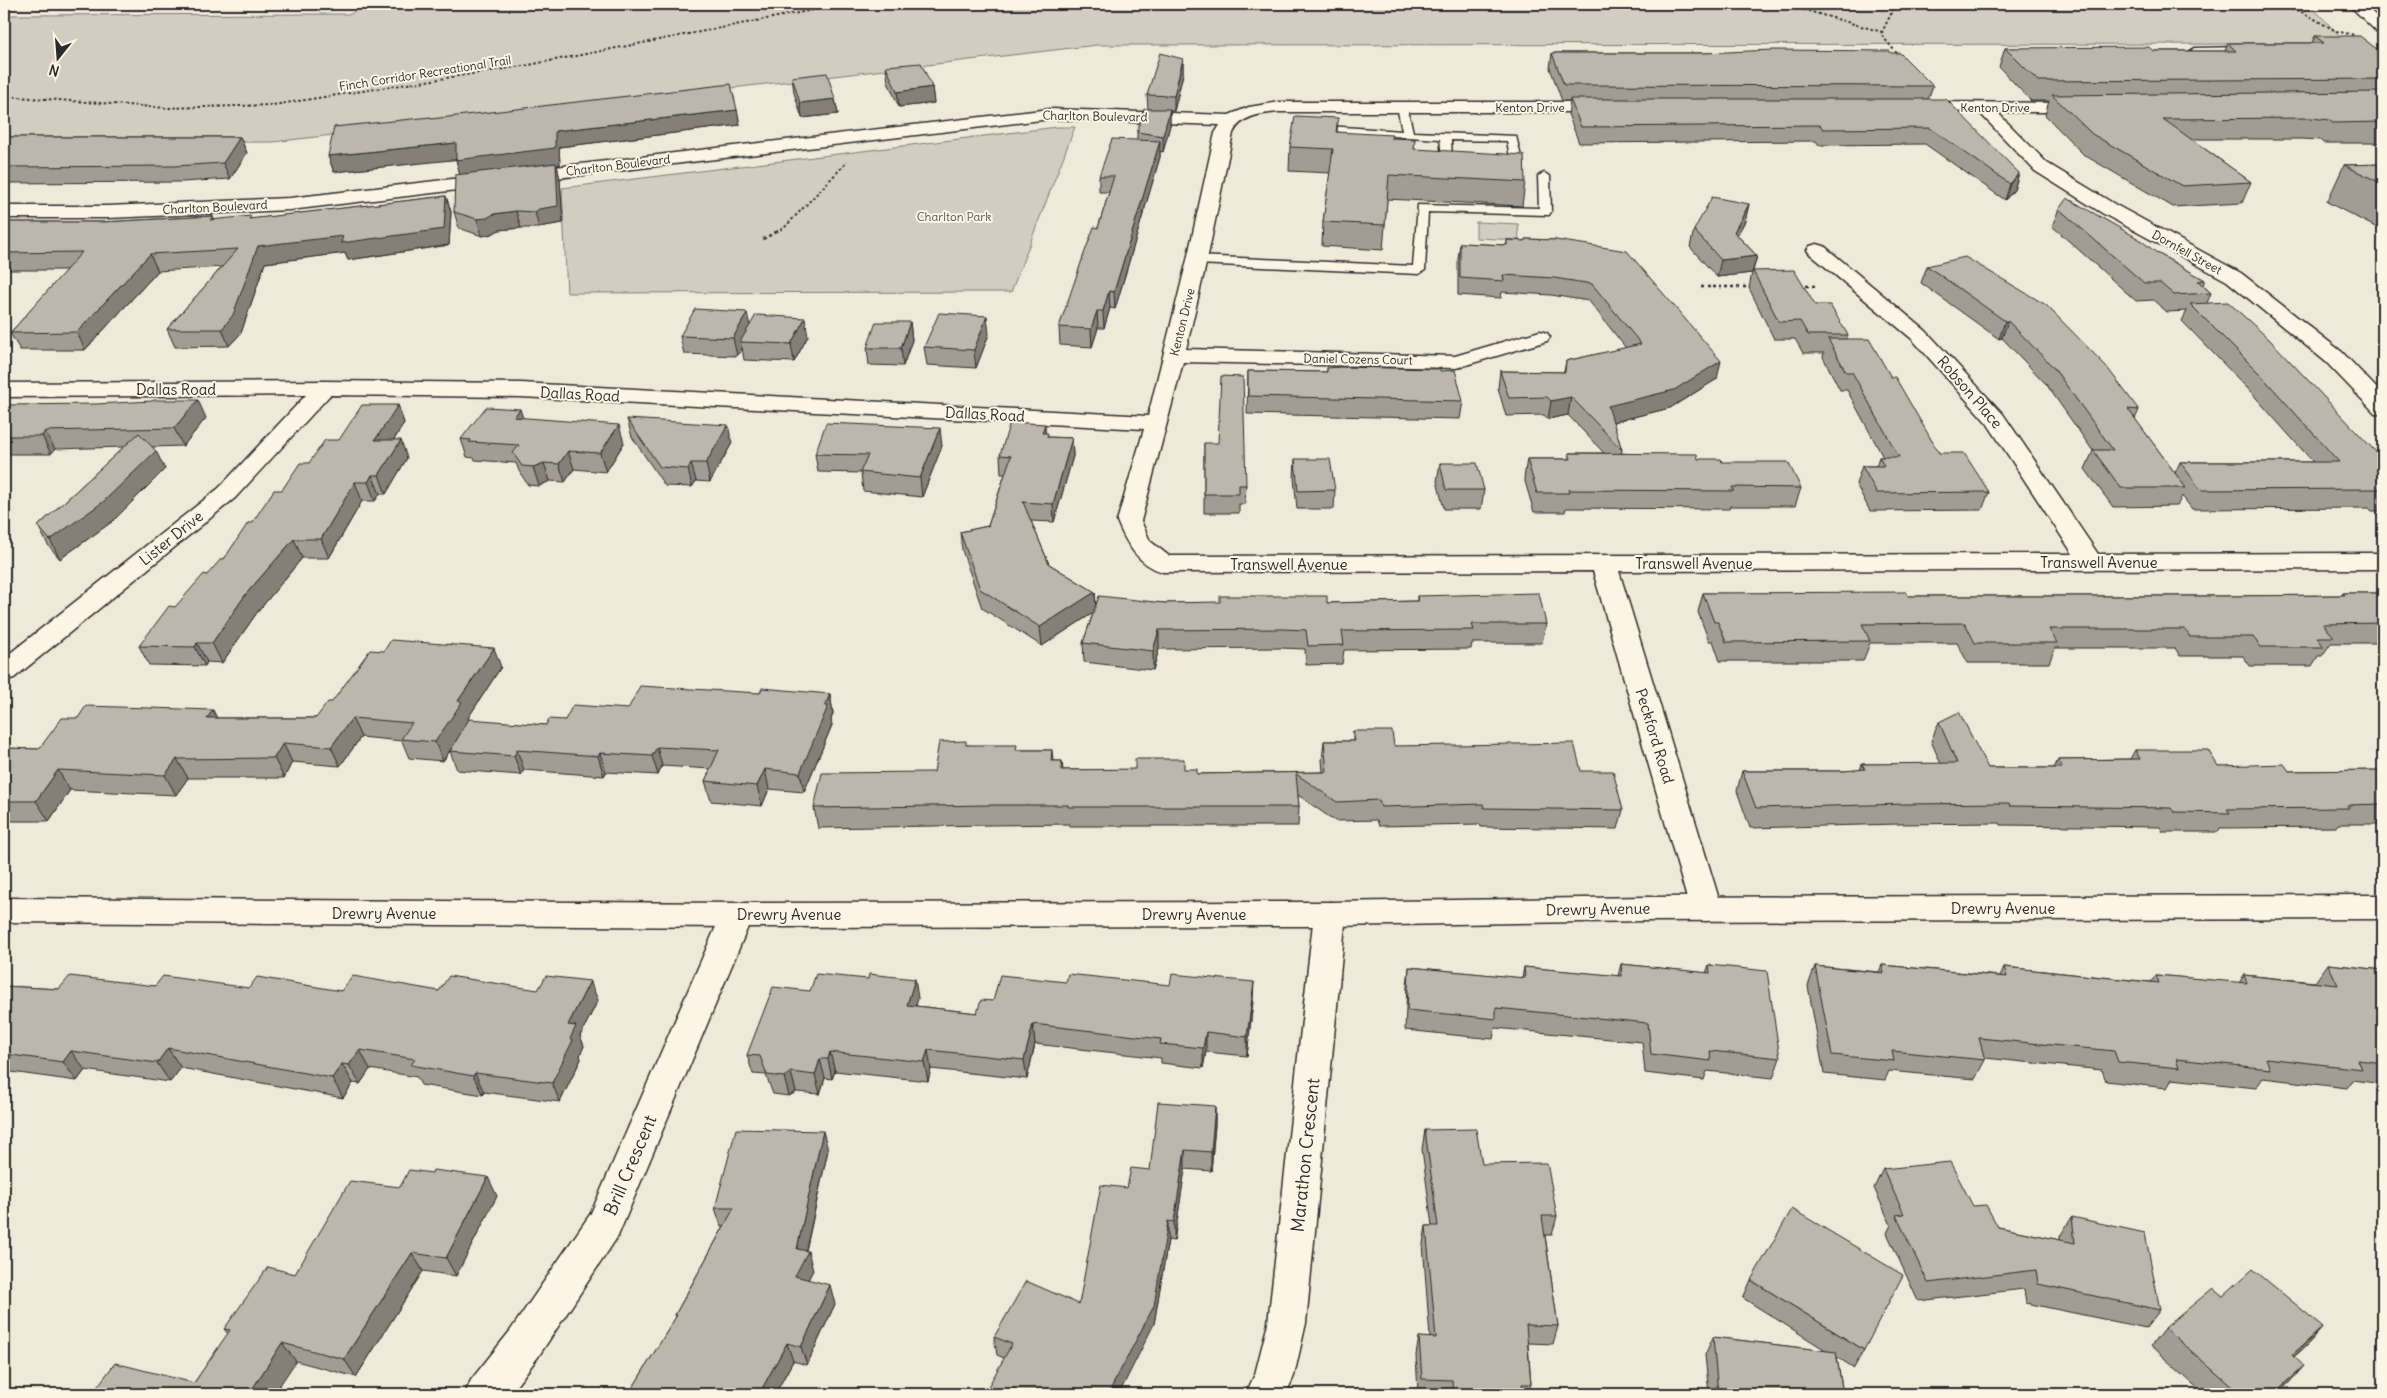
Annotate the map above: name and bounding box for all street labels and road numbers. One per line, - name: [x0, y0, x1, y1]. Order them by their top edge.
- street label: Finch Corridor Recreational Trail: [338, 52, 512, 94]
- street label: Kenton Drive: [1495, 100, 1565, 115]
- street label: Kenton Drive: [1960, 100, 2030, 115]
- street label: Charlton Boulevard: [1042, 108, 1148, 124]
- street label: Charlton Boulevard: [565, 151, 671, 179]
- street label: Charlton Boulevard: [162, 197, 268, 217]
- street label: Dornfell Street: [2150, 227, 2224, 277]
- street label: Kenton Drive: [1166, 287, 1198, 357]
- street label: Daniel Cozens Court: [1303, 351, 1413, 367]
- street label: Robson Place: [1933, 352, 2007, 432]
- street label: Dallas Road: [136, 380, 216, 399]
- street label: Dallas Road: [540, 382, 621, 406]
- street label: Dallas Road: [945, 402, 1026, 426]
- street label: Lister Drive: [135, 507, 207, 569]
- street label: Transwell Avenue: [2040, 553, 2158, 572]
- street label: Transwell Avenue: [1635, 554, 1753, 573]
- street label: Transwell Avenue: [1230, 555, 1348, 574]
- street label: Peckford Road: [1632, 686, 1679, 786]
- street label: Drewry Avenue: [1546, 899, 1650, 919]
- street label: Drewry Avenue: [1951, 899, 2055, 918]
- street label: Drewry Avenue: [332, 904, 436, 923]
- street label: Drewry Avenue: [737, 905, 841, 924]
- street label: Drewry Avenue: [1142, 905, 1246, 924]
- street label: Marathon Crescent: [1285, 1077, 1325, 1233]
- street label: Brill Crescent: [599, 1111, 661, 1219]

